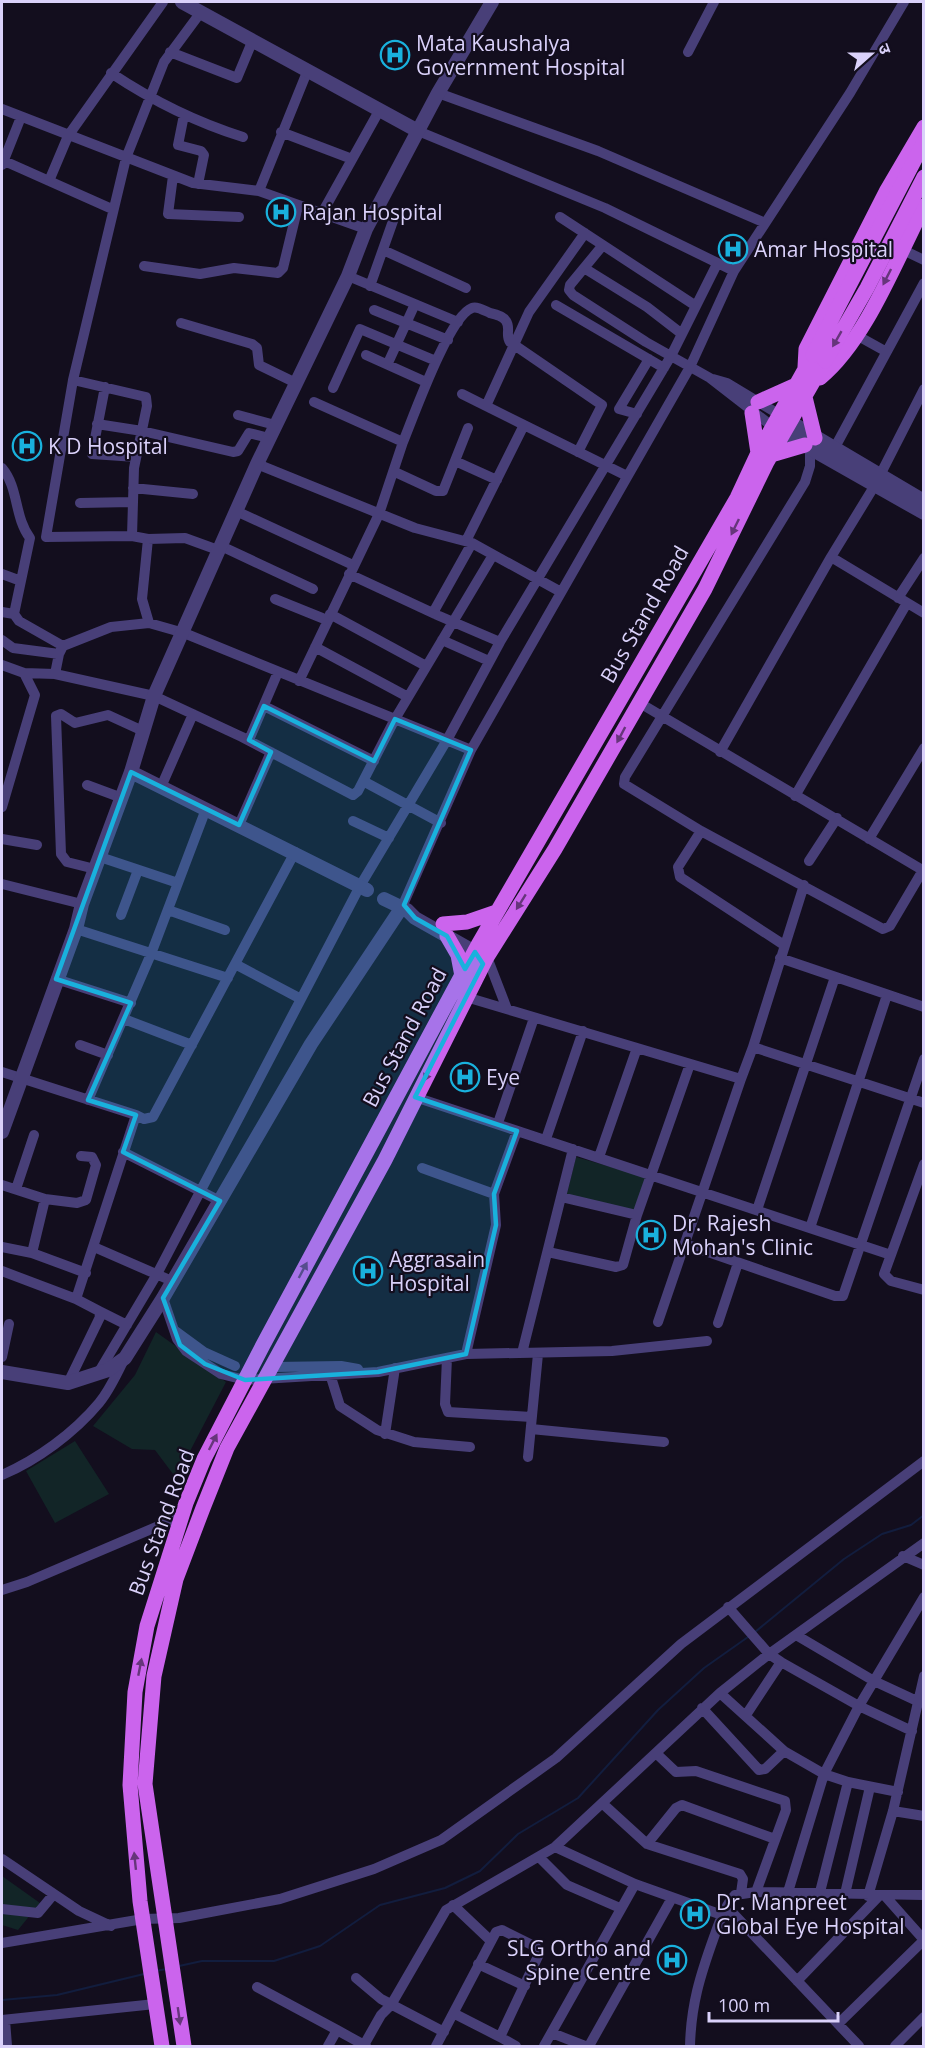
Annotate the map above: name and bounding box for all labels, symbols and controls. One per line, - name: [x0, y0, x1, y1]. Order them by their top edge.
- north arrow: [841, 24, 901, 84]
- place label: Mata Kaushalya Government Hospital: [416, 29, 625, 81]
- hospital icon: Mata Kaushalya Government Hospital: [379, 39, 411, 71]
- text: उ: [873, 40, 897, 58]
- hospital icon: Rajan Hospital: [265, 196, 297, 228]
- place label: Rajan Hospital: [302, 198, 443, 226]
- hospital icon: Amar Hospital: [717, 233, 749, 265]
- place label: Amar Hospital: [754, 235, 893, 263]
- one-way arrow: [882, 269, 892, 286]
- one-way arrow: [832, 331, 842, 348]
- hospital icon: K D Hospital: [11, 430, 43, 462]
- place label: K D Hospital: [48, 432, 168, 460]
- one-way arrow: [730, 519, 740, 536]
- street label: Bus Stand Road: [593, 540, 695, 688]
- one-way arrow: [616, 727, 626, 744]
- one-way arrow: [516, 894, 527, 910]
- street label: Bus Stand Road: [356, 962, 452, 1112]
- hospital icon: Eye: [449, 1061, 481, 1093]
- place label: Eye: [486, 1063, 520, 1091]
- one-way arrow: [423, 1064, 433, 1082]
- place label: Dr. Rajesh Mohan's Clinic: [672, 1209, 813, 1261]
- hospital icon: Dr. Rajesh Mohan's Clinic: [635, 1219, 667, 1251]
- place label: Aggrasain Hospital: [389, 1245, 485, 1297]
- hospital icon: Aggrasain Hospital: [352, 1255, 384, 1287]
- one-way arrow: [298, 1261, 308, 1278]
- one-way arrow: [208, 1434, 217, 1451]
- street label: Bus Stand Road: [122, 1445, 200, 1599]
- one-way arrow: [136, 1658, 145, 1677]
- one-way arrow: [131, 1852, 140, 1871]
- place label: Dr. Manpreet Global Eye Hospital: [716, 1888, 905, 1940]
- hospital icon: Dr. Manpreet Global Eye Hospital: [679, 1898, 711, 1930]
- place label: SLG Ortho and Spine Centre: [507, 1934, 651, 1986]
- hospital icon: SLG Ortho and Spine Centre: [656, 1944, 688, 1976]
- scale bar: [709, 1985, 838, 2023]
- text: 100 m: [718, 1993, 770, 2017]
- one-way arrow: [175, 2006, 184, 2025]

